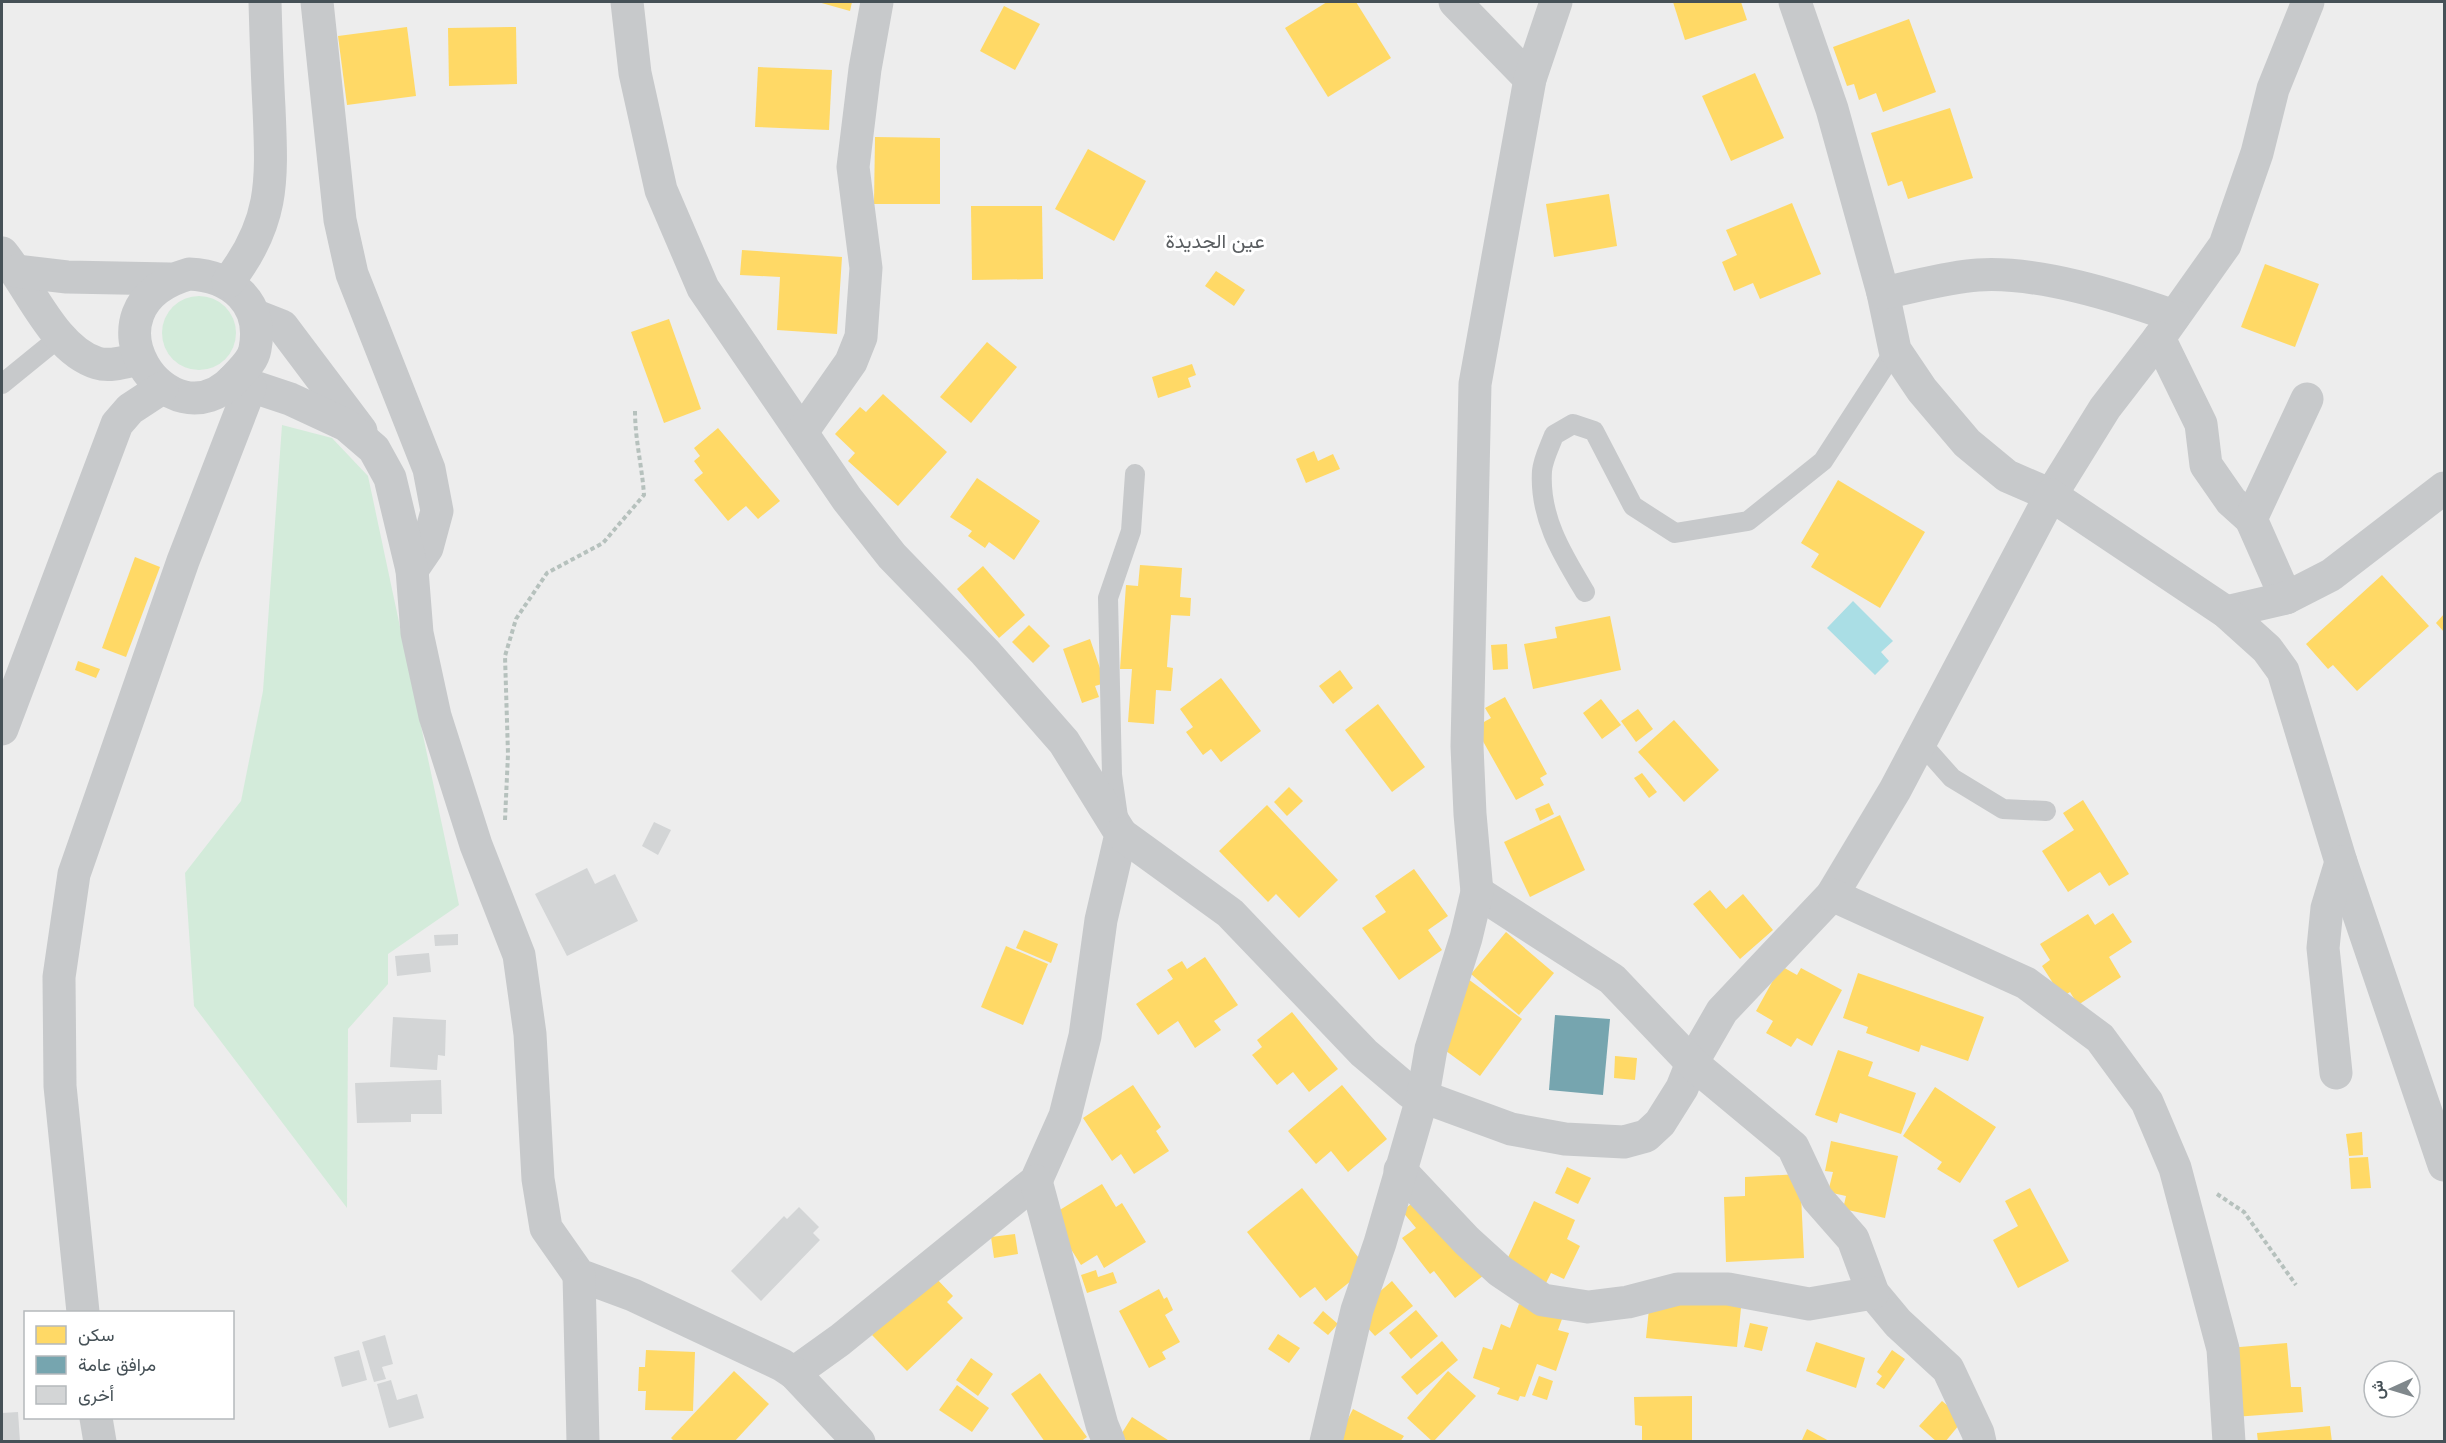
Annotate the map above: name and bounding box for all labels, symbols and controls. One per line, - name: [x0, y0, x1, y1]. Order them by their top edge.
- district label: عين الجديدة: [1165, 230, 1265, 253]
- legend: [24, 1311, 234, 1419]
- text: سكن: [78, 1325, 114, 1346]
- text: مرافق عامة: [78, 1355, 156, 1376]
- north arrow: [2362, 1359, 2422, 1419]
- text: ش: [2368, 1380, 2388, 1400]
- text: أخرى: [78, 1385, 114, 1406]

